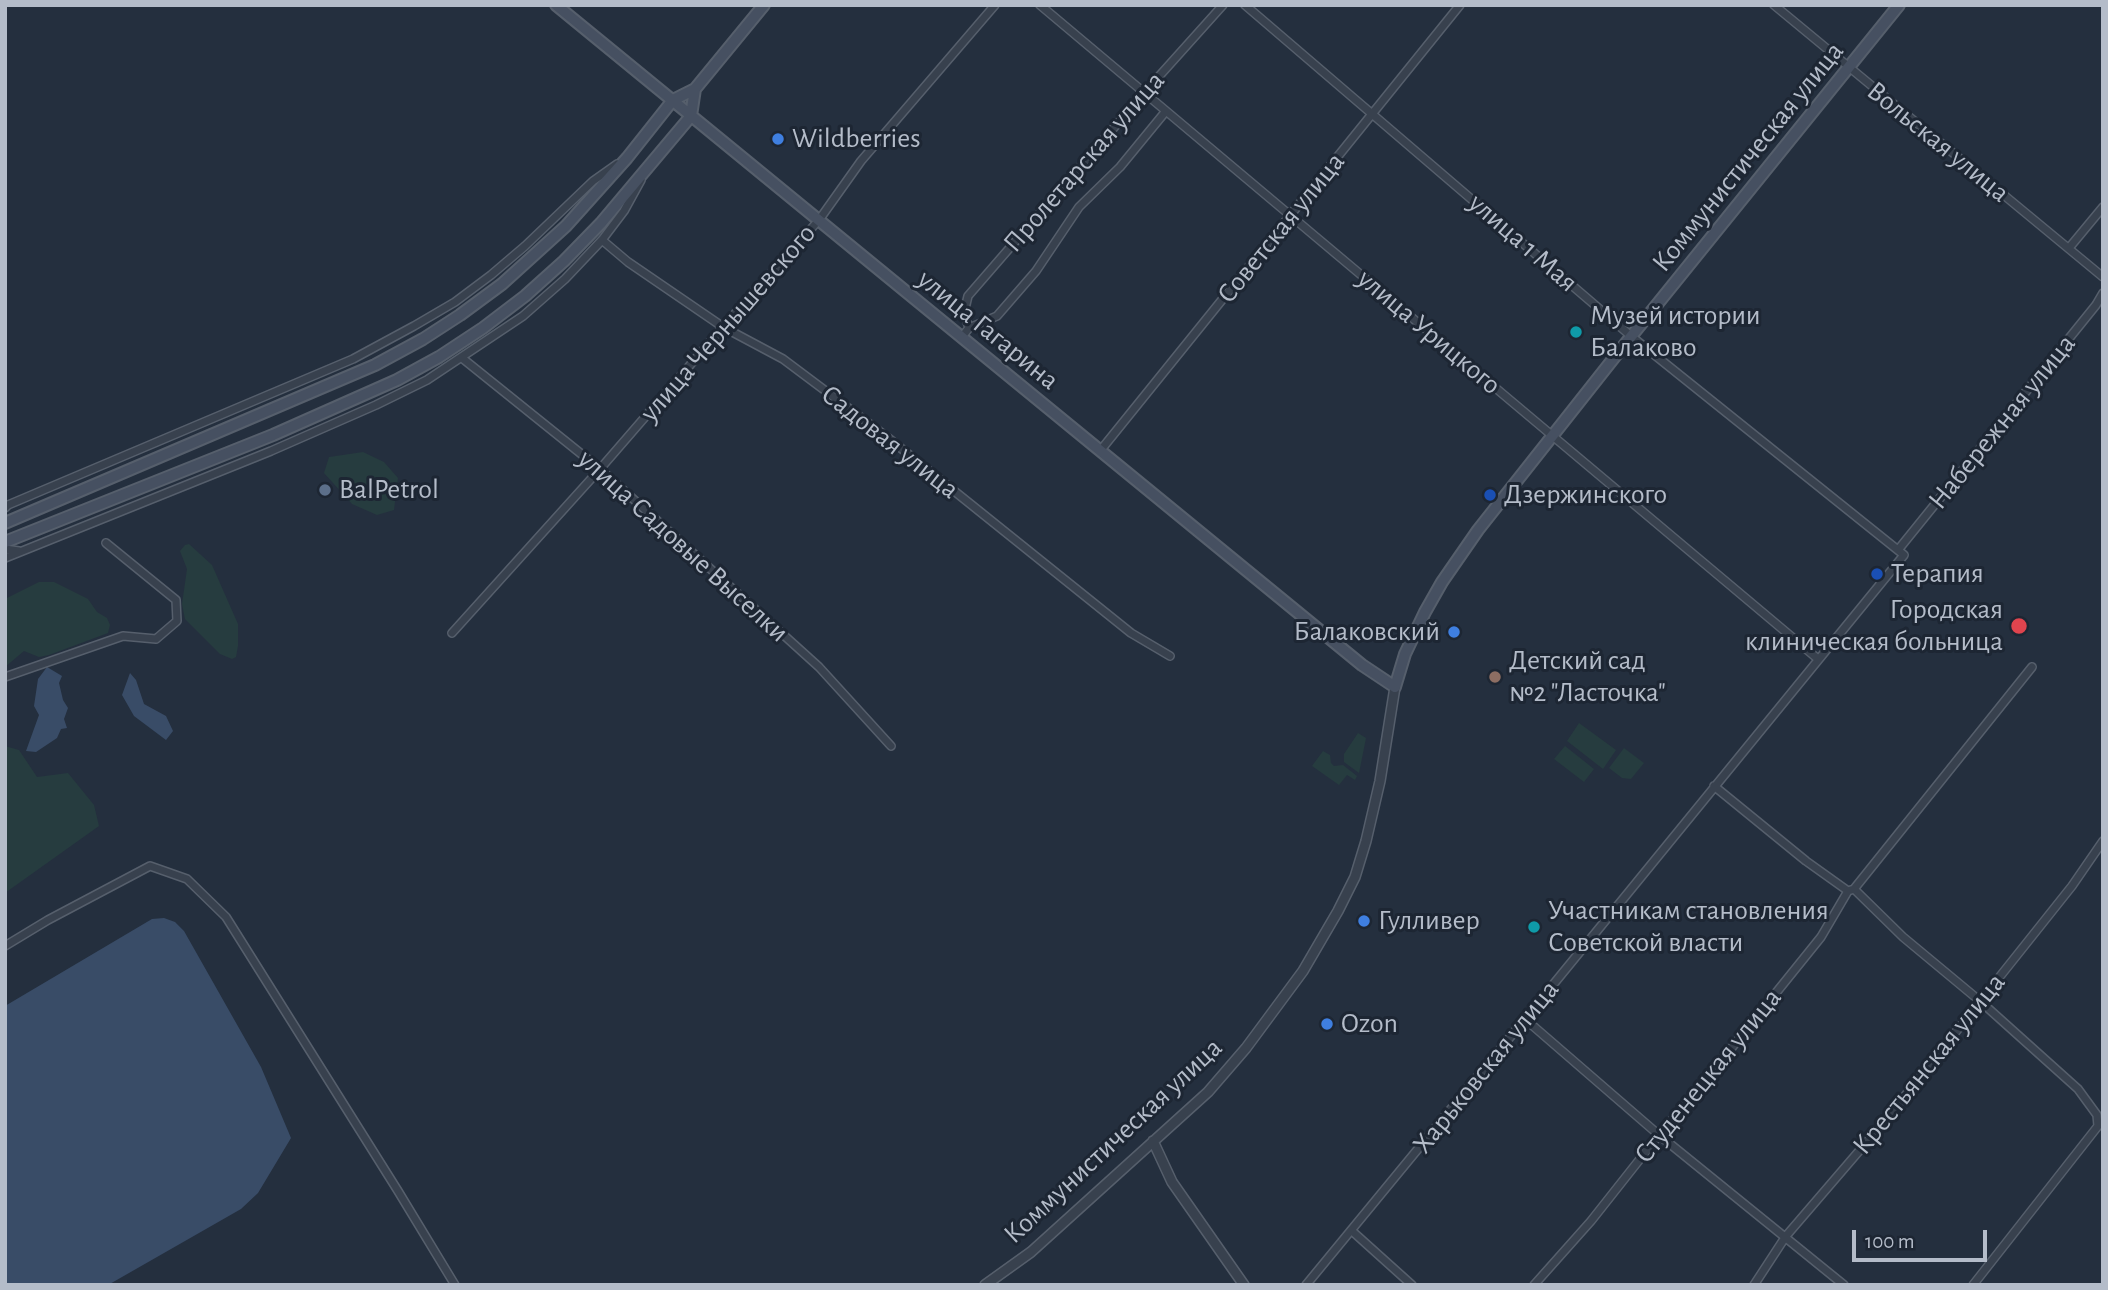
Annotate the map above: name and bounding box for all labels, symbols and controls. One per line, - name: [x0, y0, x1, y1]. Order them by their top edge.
- street label: Коммунистическая улица: [1645, 35, 1851, 279]
- street label: Пролетарская улица: [996, 64, 1172, 260]
- street label: Вольская улица: [1860, 74, 2016, 210]
- place label: Wildberries: [792, 122, 921, 156]
- marker: Wildberries: [770, 131, 786, 147]
- street label: Советская улица: [1210, 146, 1352, 310]
- street label: улица 1 Мая: [1461, 186, 1585, 300]
- street label: улица Чернышевского: [633, 217, 823, 429]
- street label: улица Урицкого: [1350, 262, 1508, 402]
- street label: улица Гагарина: [911, 263, 1065, 397]
- place label: Музей истории Балаково: [1590, 299, 1761, 365]
- marker: Музей истории Балаково: [1568, 324, 1584, 340]
- street label: Набережная улица: [1921, 328, 2083, 516]
- street label: Садовая улица: [814, 378, 966, 506]
- street label: улица Садовые Выселки: [571, 442, 795, 650]
- place label: BalPetrol: [339, 473, 439, 507]
- place label: Дзержинского: [1504, 478, 1667, 512]
- marker: BalPetrol: [317, 482, 333, 498]
- marker: Дзержинского: [1482, 487, 1498, 503]
- place label: Терапия: [1891, 557, 1984, 591]
- marker: Терапия: [1869, 566, 1885, 582]
- place label: Городская клиническая больница: [1745, 593, 2003, 659]
- place label: Балаковский: [1294, 615, 1440, 649]
- marker: Городская клиническая больница: [2009, 616, 2029, 636]
- marker: Балаковский: [1446, 624, 1462, 640]
- place label: Детский сад №2 "Ласточка": [1509, 644, 1666, 710]
- marker: Детский сад №2 "Ласточка": [1487, 669, 1503, 685]
- place label: Участникам становления Советской власти: [1548, 894, 1829, 960]
- place label: Гулливер: [1378, 904, 1480, 938]
- marker: Гулливер: [1356, 913, 1372, 929]
- marker: Участникам становления Советской власти: [1526, 919, 1542, 935]
- street label: Крестьянская улица: [1845, 966, 2013, 1162]
- street label: Харьковская улица: [1406, 973, 1566, 1161]
- street label: Студенецкая улица: [1627, 982, 1789, 1170]
- place label: Ozon: [1341, 1007, 1398, 1041]
- marker: Ozon: [1319, 1016, 1335, 1032]
- street label: Коммунистическая улица: [997, 1031, 1229, 1251]
- scale bar: [1856, 1216, 1991, 1260]
- text: 100 m: [1865, 1231, 1915, 1252]

